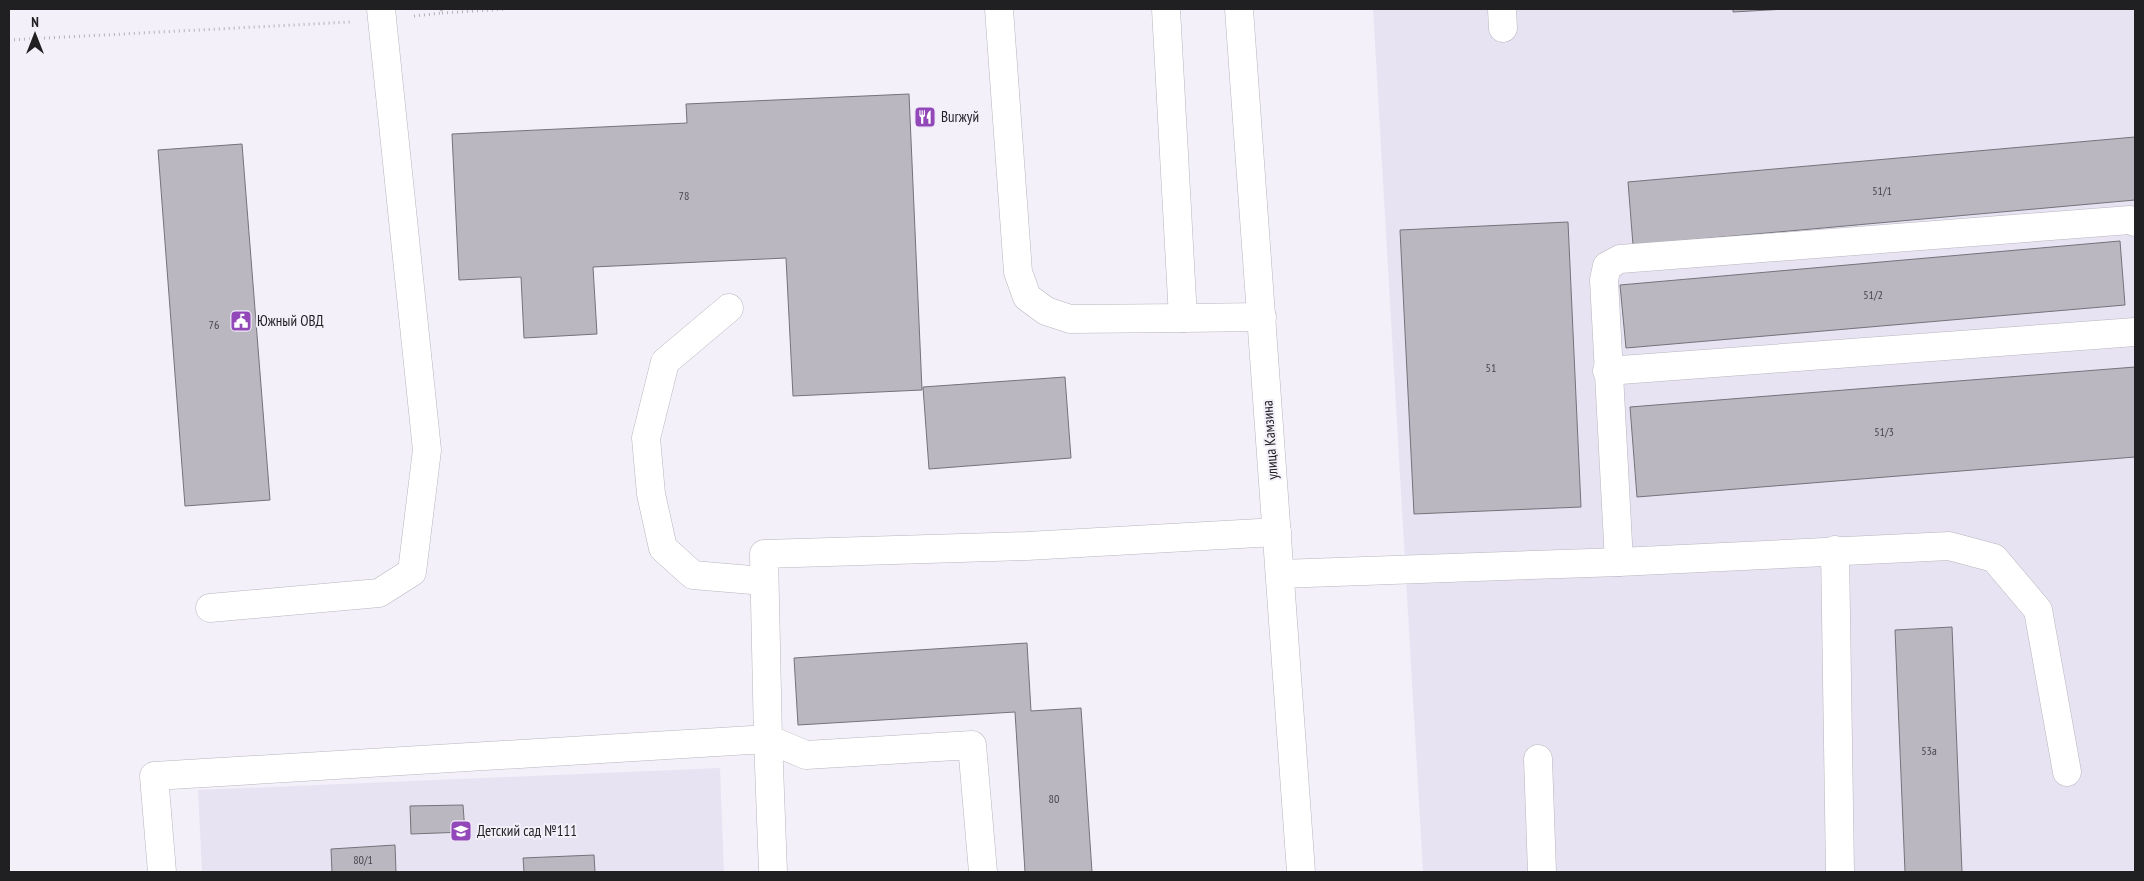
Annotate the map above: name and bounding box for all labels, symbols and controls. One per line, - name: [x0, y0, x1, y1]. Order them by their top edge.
- north arrow: [10, 10, 60, 60]
- text: N: [31, 13, 39, 31]
- restaurant icon: Burжуй: [913, 105, 937, 129]
- place label: Burжуй: [941, 107, 979, 126]
- house number: 51/1: [1872, 183, 1892, 198]
- house number: 78: [679, 188, 689, 203]
- house number: 51/2: [1863, 287, 1883, 302]
- public building icon: Южный ОВД: [229, 309, 253, 333]
- place label: Южный ОВД: [257, 311, 324, 330]
- house number: 76: [209, 317, 219, 332]
- house number: 51: [1486, 360, 1496, 375]
- street label: улица Камзина: [1257, 400, 1282, 480]
- house number: 51/3: [1874, 424, 1894, 439]
- house number: 53а: [1921, 743, 1937, 758]
- house number: 80: [1049, 791, 1059, 806]
- school or university icon: Детский сад №111: [449, 819, 473, 843]
- place label: Детский сад №111: [477, 821, 577, 840]
- house number: 80/1: [353, 852, 373, 867]

